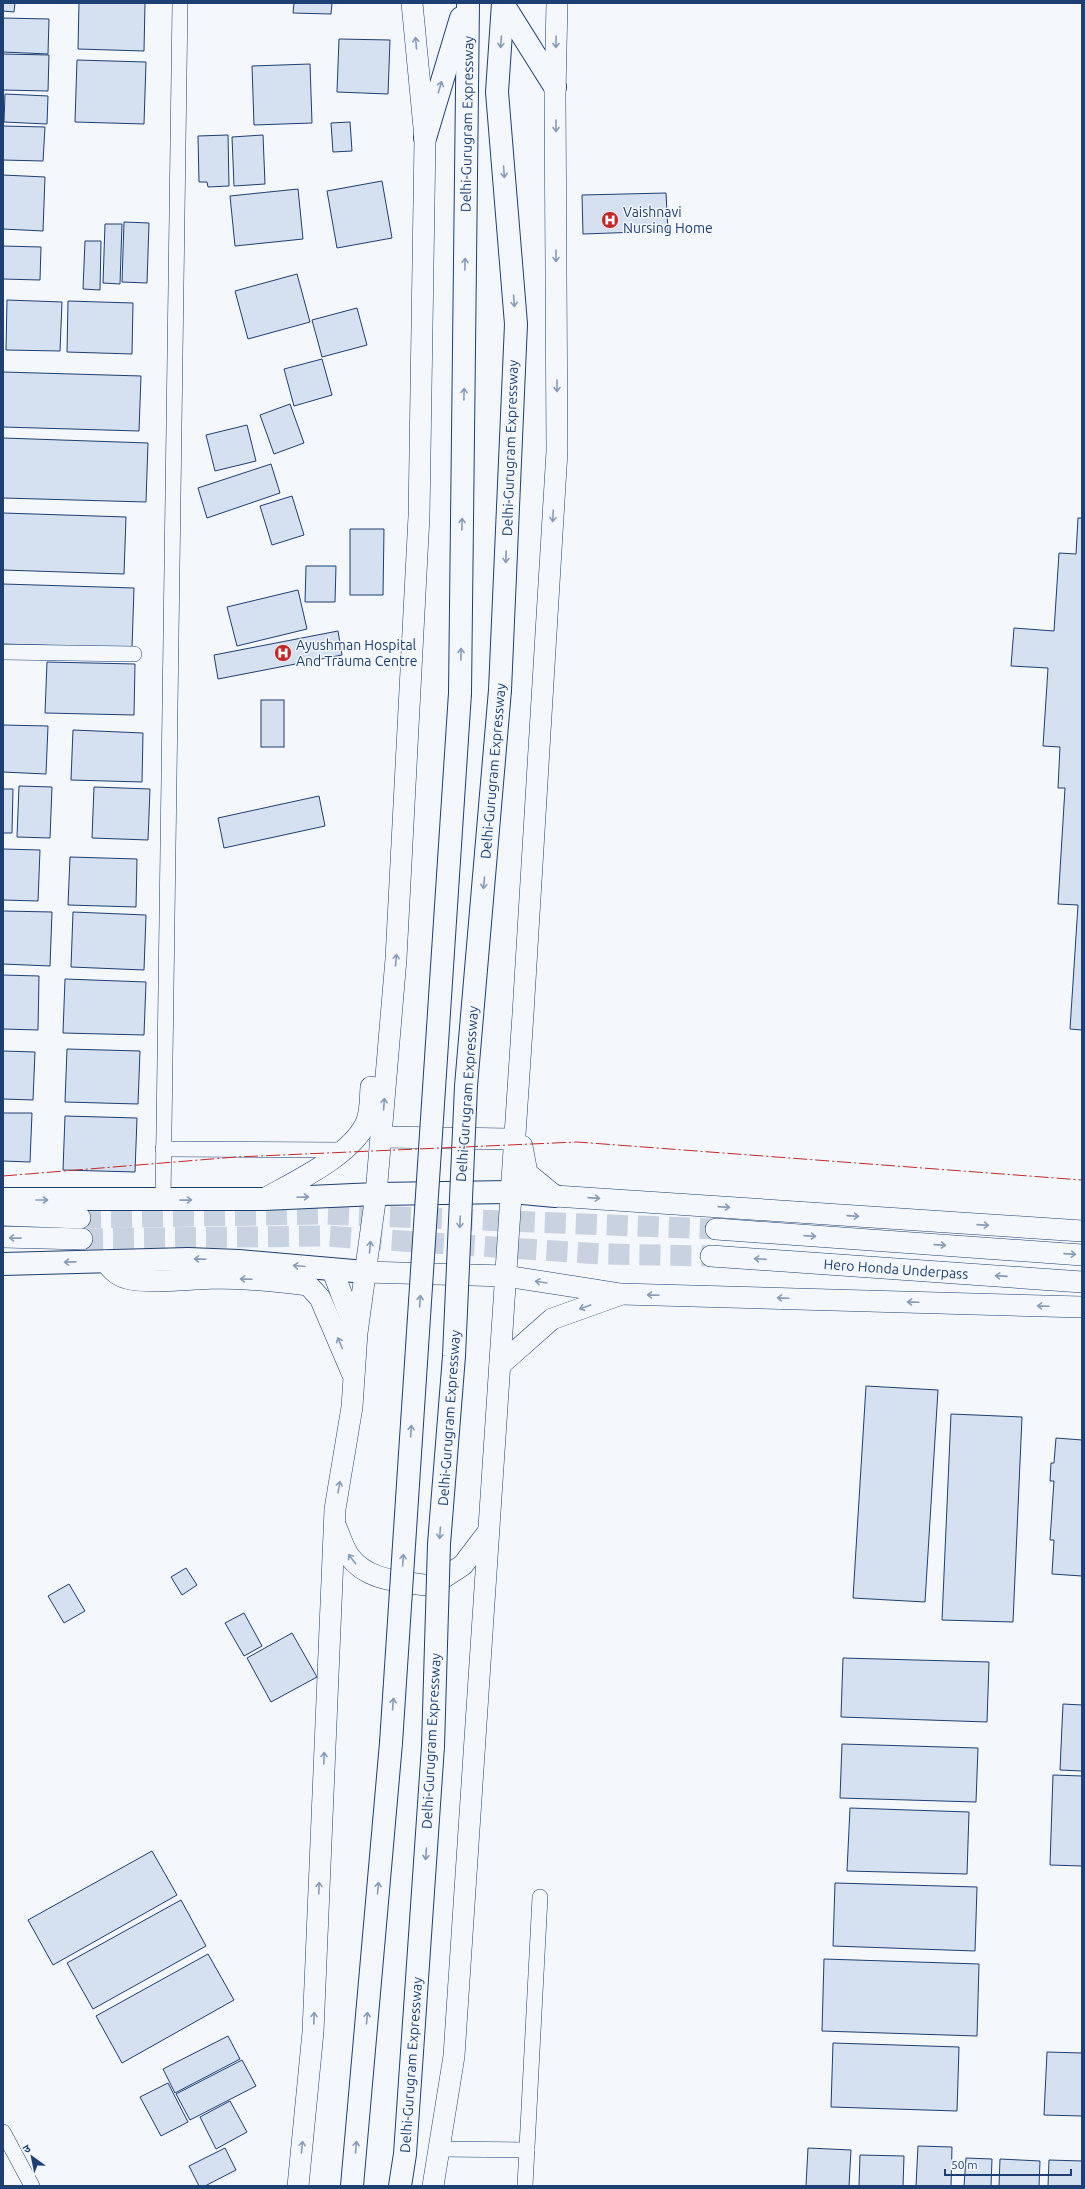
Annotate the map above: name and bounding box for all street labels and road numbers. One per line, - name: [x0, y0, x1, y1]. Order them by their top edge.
- street label: Delhi-Gurugram Expressway: [457, 35, 477, 212]
- street label: Delhi-Gurugram Expressway: [499, 359, 521, 536]
- street label: Delhi-Gurugram Expressway: [477, 682, 509, 860]
- street label: Delhi-Gurugram Expressway: [453, 1005, 481, 1183]
- street label: Hero Honda Underpass: [823, 1256, 969, 1282]
- street label: Delhi-Gurugram Expressway: [435, 1329, 463, 1507]
- street label: Delhi-Gurugram Expressway: [418, 1652, 444, 1829]
- street label: Delhi-Gurugram Expressway: [397, 1976, 425, 2154]

